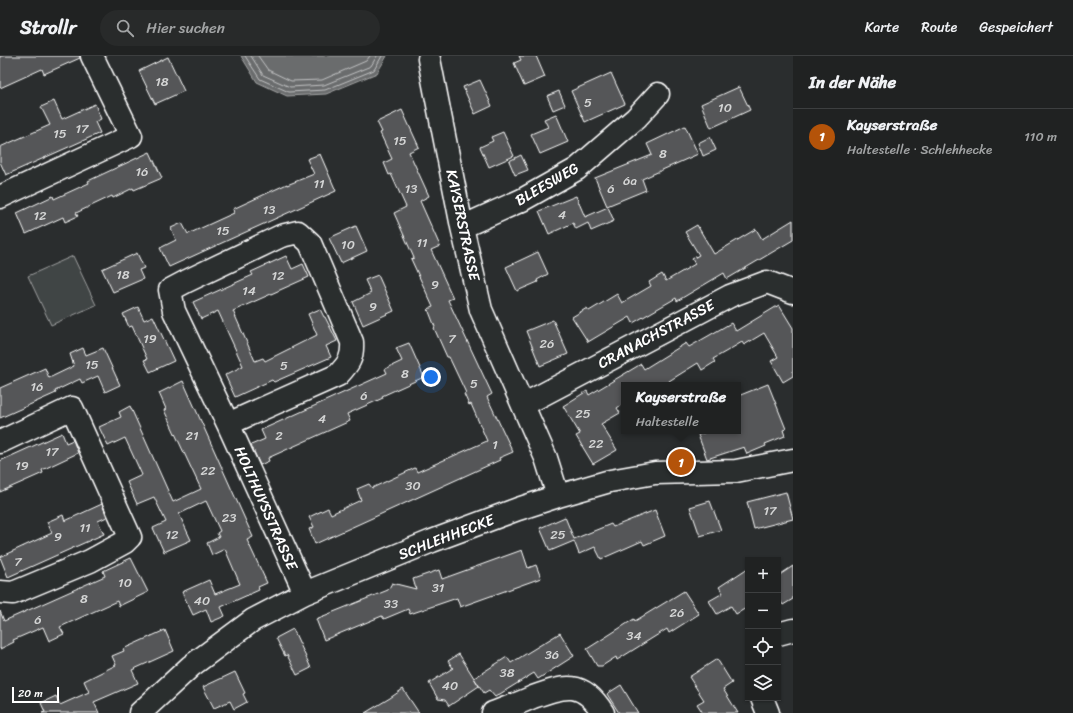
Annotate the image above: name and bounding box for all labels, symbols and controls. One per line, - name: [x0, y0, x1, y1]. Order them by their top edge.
- search box: [100, 10, 380, 46]
- text: Strollr: [20, 11, 76, 44]
- text: Hier suchen: [146, 15, 225, 41]
- text: Karte: [865, 15, 899, 40]
- text: Route: [921, 15, 957, 40]
- text: Gespeichert: [979, 15, 1053, 40]
- icon: search: [114, 17, 136, 39]
- text: In der Nähe: [809, 67, 896, 97]
- house number: 18: [155, 70, 169, 93]
- house number: 5: [584, 91, 592, 114]
- house number: 10: [718, 96, 732, 119]
- text: Kayserstraße: [847, 112, 937, 138]
- house number: 17: [75, 117, 90, 140]
- house number: 15: [53, 122, 67, 145]
- text: 1: [819, 125, 825, 148]
- text: 110 m: [1024, 125, 1057, 148]
- house number: 15: [393, 129, 407, 152]
- text: Haltestelle · Schlehhecke: [847, 138, 992, 161]
- house number: 8: [659, 142, 667, 165]
- street label: BLEESWEG: [510, 155, 584, 213]
- house number: 16: [136, 160, 148, 183]
- street label: KAYSERSTRASSE: [439, 167, 488, 285]
- house number: 6a: [623, 169, 637, 192]
- house number: 11: [313, 172, 325, 195]
- house number: 13: [405, 177, 417, 200]
- house number: 6: [607, 177, 615, 200]
- house number: 13: [263, 198, 275, 221]
- house number: 4: [558, 203, 566, 226]
- house number: 12: [33, 204, 47, 227]
- house number: 15: [216, 219, 230, 242]
- house number: 11: [416, 231, 428, 254]
- house number: 10: [341, 233, 355, 256]
- house number: 18: [116, 263, 130, 286]
- house number: 12: [271, 264, 285, 287]
- house number: 9: [431, 273, 439, 296]
- house number: 14: [242, 279, 256, 302]
- street label: CRANACHSTRASSE: [593, 291, 721, 376]
- house number: 9: [369, 295, 377, 318]
- house number: 19: [143, 327, 157, 350]
- house number: 7: [448, 327, 457, 350]
- house number: 26: [540, 332, 554, 355]
- house number: 15: [85, 353, 99, 376]
- house number: 5: [280, 354, 288, 377]
- house number: 8: [401, 362, 409, 385]
- your location: [421, 367, 441, 387]
- house number: 5: [470, 372, 478, 395]
- house number: 16: [31, 375, 43, 398]
- popup: [621, 382, 741, 434]
- house number: 6: [360, 384, 368, 407]
- text: Kayserstraße: [636, 384, 726, 410]
- house number: 25: [575, 402, 591, 425]
- house number: 4: [318, 407, 326, 430]
- text: Haltestelle: [636, 410, 699, 433]
- house number: 21: [185, 424, 199, 447]
- house number: 2: [275, 424, 283, 447]
- house number: 22: [588, 432, 604, 455]
- house number: 1: [492, 433, 498, 456]
- house number: 17: [45, 440, 60, 463]
- street label: HOLTHUYSSTRASSE: [227, 442, 306, 576]
- pin: 1: [668, 447, 694, 477]
- house number: 19: [15, 454, 29, 477]
- house number: 22: [200, 459, 216, 482]
- house number: 30: [405, 474, 421, 497]
- house number: 17: [763, 499, 778, 522]
- house number: 23: [222, 506, 236, 529]
- street label: SCHLEHHECKE: [394, 506, 499, 567]
- house number: 11: [79, 516, 91, 539]
- house number: 12: [165, 523, 179, 546]
- house number: 25: [550, 523, 566, 546]
- house number: 9: [54, 525, 62, 548]
- house number: 7: [14, 550, 23, 573]
- map controls: [745, 557, 781, 701]
- button: +: [745, 557, 781, 593]
- house number: 10: [118, 571, 132, 594]
- house number: 31: [432, 576, 445, 599]
- house number: 8: [80, 587, 88, 610]
- house number: 40: [194, 589, 210, 612]
- house number: 33: [384, 592, 398, 615]
- button: −: [745, 593, 781, 629]
- house number: 26: [670, 601, 684, 624]
- house number: 6: [34, 608, 42, 631]
- house number: 34: [626, 624, 642, 647]
- button: locate: [745, 629, 781, 665]
- house number: 36: [545, 643, 559, 666]
- house number: 38: [500, 661, 515, 684]
- button: layers: [745, 665, 781, 701]
- house number: 40: [442, 674, 458, 697]
- text: 20 m: [18, 684, 43, 703]
- scale bar: [12, 685, 59, 704]

